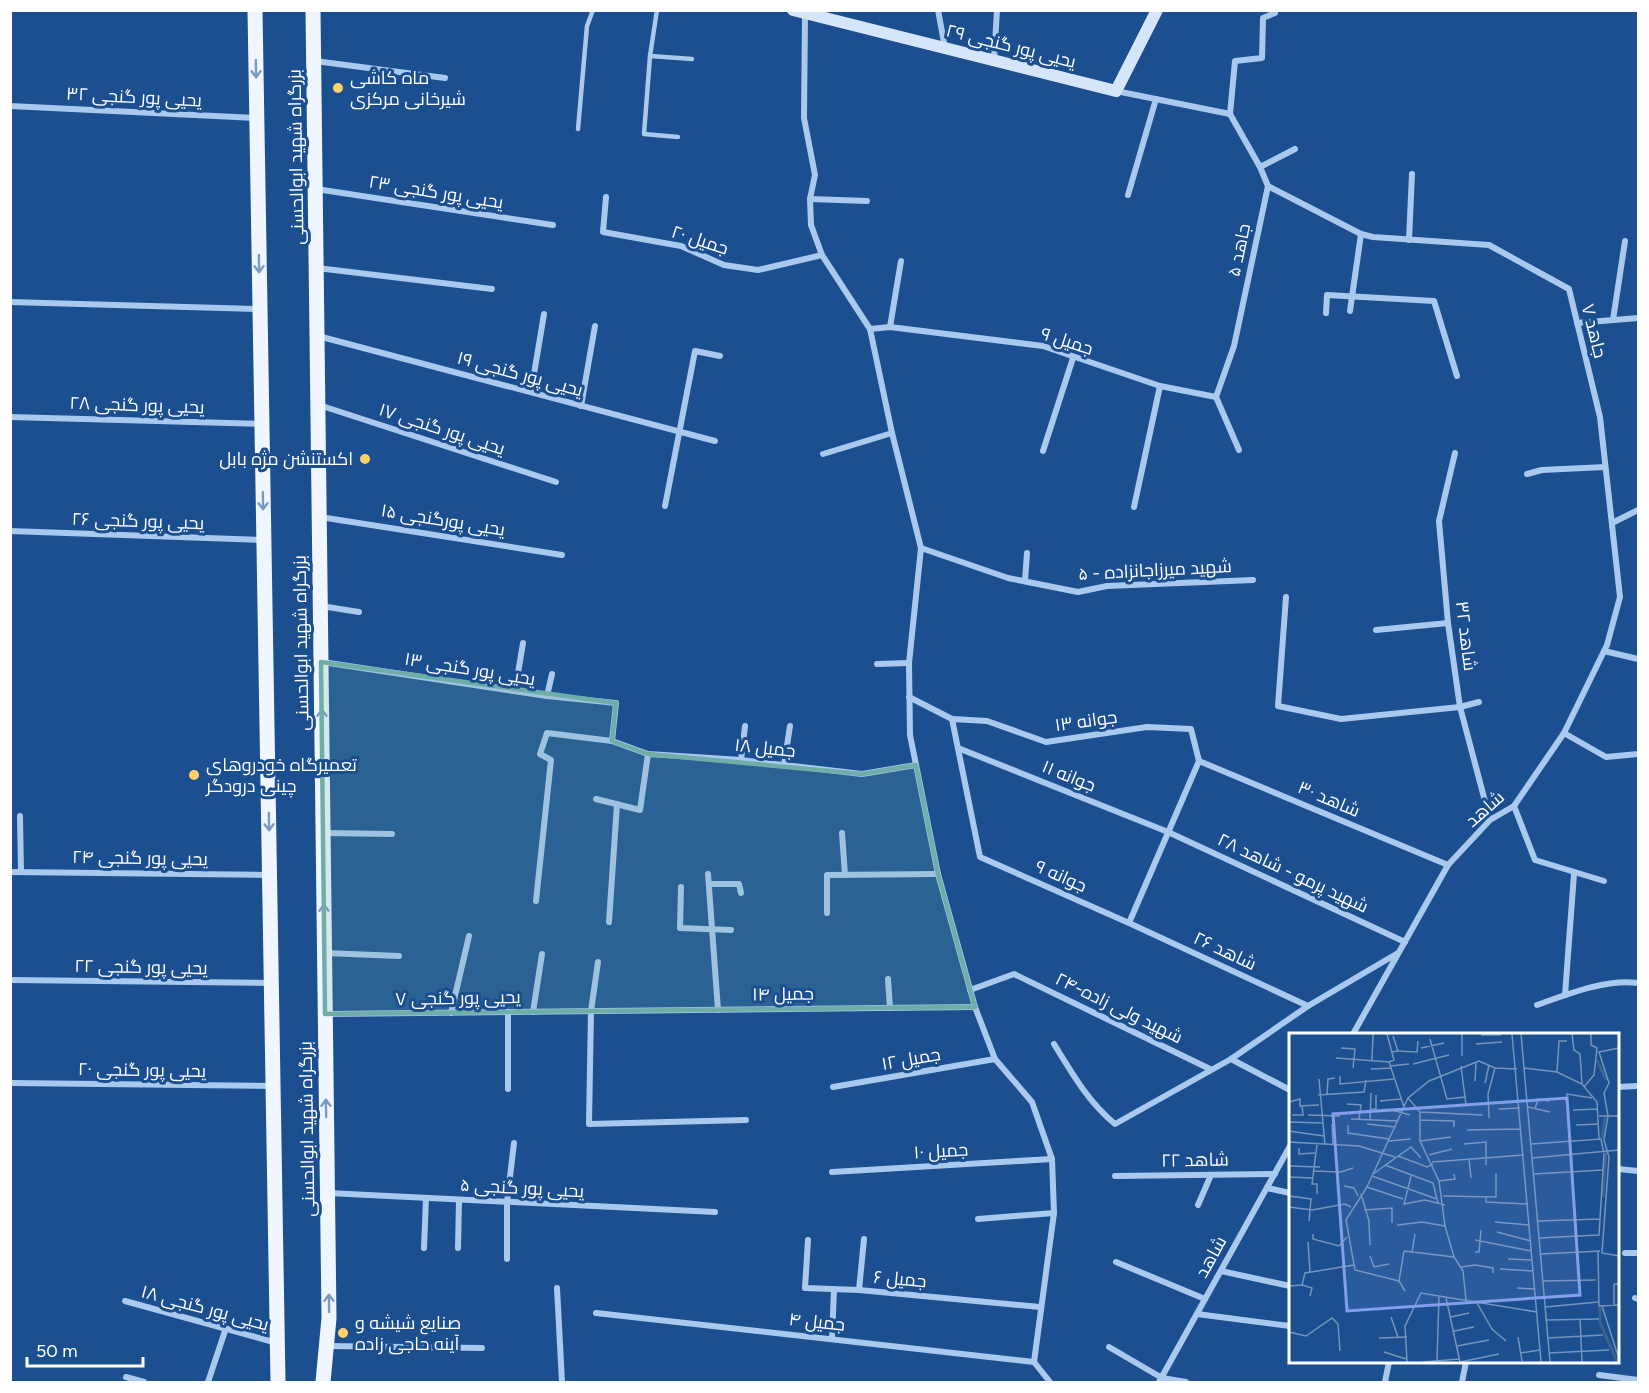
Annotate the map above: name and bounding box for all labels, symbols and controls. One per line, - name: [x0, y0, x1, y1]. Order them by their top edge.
- street label: یحیی پور گنجی ۲۹: [943, 19, 1078, 74]
- one-way arrow: [250, 58, 262, 78]
- place label: ماه کاشی شیرخانی مرکزی: [350, 67, 466, 110]
- street label: بزرگراه شهید ابوالحسنی: [283, 69, 309, 245]
- marker: ماه کاشی شیرخانی مرکزی: [331, 81, 345, 95]
- street label: یحیی پور گنجی ۳۲: [65, 82, 203, 113]
- street label: یحیی پور گنجی ۲۳: [367, 170, 505, 215]
- street label: جمیل ۲۰: [669, 221, 731, 259]
- street label: جاهد ۵: [1223, 222, 1255, 278]
- one-way arrow: [253, 253, 265, 273]
- street label: جاهد ۷: [1577, 302, 1611, 360]
- street label: جمیل ۹: [1038, 322, 1096, 360]
- street label: یحیی پور گنجی ۱۹: [454, 347, 585, 402]
- street label: یحیی پور گنجی ۲۸: [69, 392, 205, 419]
- street label: یحیی پور گنجی ۱۷: [376, 398, 508, 461]
- place label: اکستنشن مژه بابل: [219, 448, 353, 470]
- marker: اکستنشن مژه بابل: [358, 452, 372, 466]
- one-way arrow: [257, 490, 269, 510]
- street label: یحیی پورگنجی ۱۵: [379, 499, 507, 542]
- street label: یحیی پور گنجی ۲۶: [71, 508, 205, 535]
- street label: بزرگراه شهید ابوالحسنی: [288, 555, 314, 731]
- street label: شهید میرزاجانزاده - ۵: [1078, 555, 1232, 585]
- street label: شاهد ۳۲: [1451, 600, 1481, 672]
- street label: یحیی پور گنجی ۱۳: [403, 648, 537, 691]
- street label: جوانه ۱۳: [1053, 706, 1119, 736]
- one-way arrow: [316, 709, 328, 729]
- street label: جمیل ۱۸: [733, 734, 797, 762]
- place label: تعمیرگاه خودروهای چینی درودگر: [205, 754, 357, 798]
- street label: جوانه ۱۱: [1039, 755, 1099, 797]
- marker: تعمیرگاه خودروهای چینی درودگر: [187, 768, 201, 782]
- street label: شاهد ۳۰: [1295, 776, 1363, 822]
- street label: شاهد: [1461, 786, 1509, 832]
- one-way arrow: [263, 811, 274, 831]
- street label: شهید پرمو - شاهد ۲۸: [1214, 828, 1372, 919]
- street label: یحیی پور گنجی ۲۴: [72, 846, 208, 871]
- street label: جوانه ۹: [1032, 855, 1090, 897]
- one-way arrow: [318, 904, 330, 924]
- street label: شاهد ۲۶: [1190, 927, 1260, 975]
- street label: یحیی پور گنجی ۲۲: [74, 955, 208, 980]
- street label: شهید ولی زاده-۲۴: [1052, 968, 1186, 1048]
- street label: جمیل ۱۴: [752, 982, 814, 1006]
- street label: یحیی پور گنجی ۷: [395, 986, 521, 1011]
- inset map: [1289, 1033, 1619, 1363]
- street label: بزرگراه شهید ابوالحسنی: [294, 1041, 320, 1217]
- street label: جمیل ۱۲: [880, 1043, 942, 1075]
- street label: یحیی پور گنجی ۲۰: [78, 1058, 207, 1083]
- one-way arrow: [320, 1099, 332, 1119]
- street label: جمیل ۱۰: [913, 1139, 969, 1163]
- street label: شاهد ۲۲: [1161, 1148, 1229, 1172]
- street label: یحیی پور گنجی ۵: [459, 1174, 585, 1203]
- street label: شاهد: [1191, 1232, 1231, 1282]
- street label: جمیل ۶: [873, 1266, 927, 1292]
- street label: یحیی پور گنجی ۱۸: [139, 1280, 271, 1337]
- one-way arrow: [323, 1294, 334, 1314]
- street label: جمیل ۴: [788, 1308, 846, 1336]
- place label: صنایع شیشه و آینه حاجی زاده: [355, 1312, 461, 1355]
- marker: صنایع شیشه و آینه حاجی زاده: [336, 1326, 350, 1340]
- scale bar: [27, 1330, 142, 1368]
- text: 50 m: [36, 1340, 78, 1362]

